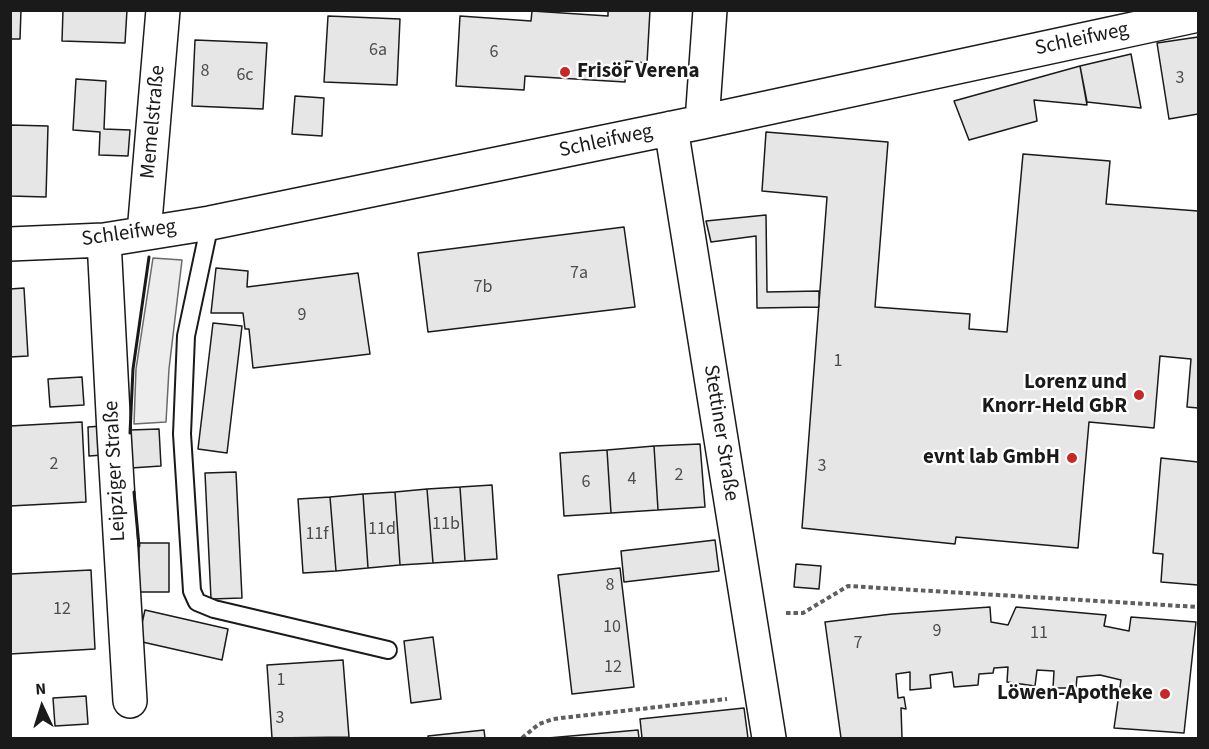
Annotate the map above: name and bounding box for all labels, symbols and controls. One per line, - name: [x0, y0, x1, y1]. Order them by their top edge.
- street label: Schleifweg: [1033, 18, 1131, 62]
- house number: 6a: [369, 40, 387, 62]
- house number: 6: [490, 42, 498, 64]
- place label: Frisör Verena: [577, 59, 700, 85]
- house number: 8: [201, 61, 209, 83]
- street label: Memelstraße: [136, 64, 172, 180]
- house number: 6c: [236, 65, 254, 87]
- marker: Frisör Verena: [558, 65, 572, 79]
- house number: 3: [1176, 68, 1184, 90]
- street label: Schleifweg: [557, 120, 655, 164]
- street label: Schleifweg: [80, 215, 178, 253]
- house number: 7a: [570, 263, 588, 285]
- house number: 7b: [474, 277, 492, 299]
- house number: 9: [298, 305, 306, 327]
- house number: 1: [834, 351, 842, 373]
- street label: Stettiner Straße: [697, 363, 743, 503]
- place label: Lorenz und Knorr-Held GbR: [982, 370, 1127, 420]
- marker: Lorenz und Knorr-Held GbR: [1132, 388, 1146, 402]
- street label: Leipziger Straße: [100, 400, 132, 542]
- place label: evnt lab GmbH: [923, 445, 1060, 471]
- marker: evnt lab GmbH: [1065, 451, 1079, 465]
- house number: 2: [50, 454, 58, 476]
- house number: 3: [818, 456, 826, 478]
- house number: 2: [675, 465, 683, 487]
- house number: 4: [628, 469, 636, 491]
- house number: 6: [582, 472, 590, 494]
- house number: 11b: [432, 514, 460, 536]
- house number: 11d: [368, 519, 396, 541]
- house number: 11f: [305, 524, 329, 546]
- house number: 8: [606, 575, 614, 597]
- house number: 12: [53, 599, 71, 621]
- house number: 10: [603, 617, 621, 639]
- house number: 9: [933, 621, 941, 643]
- house number: 11: [1030, 623, 1048, 645]
- house number: 7: [854, 633, 862, 655]
- house number: 12: [604, 657, 622, 679]
- house number: 1: [277, 670, 285, 692]
- north arrow: [12, 677, 72, 737]
- text: N: [35, 678, 47, 700]
- place label: Löwen-Apotheke: [997, 681, 1153, 707]
- marker: Löwen-Apotheke: [1158, 687, 1172, 701]
- house number: 3: [276, 708, 284, 730]

